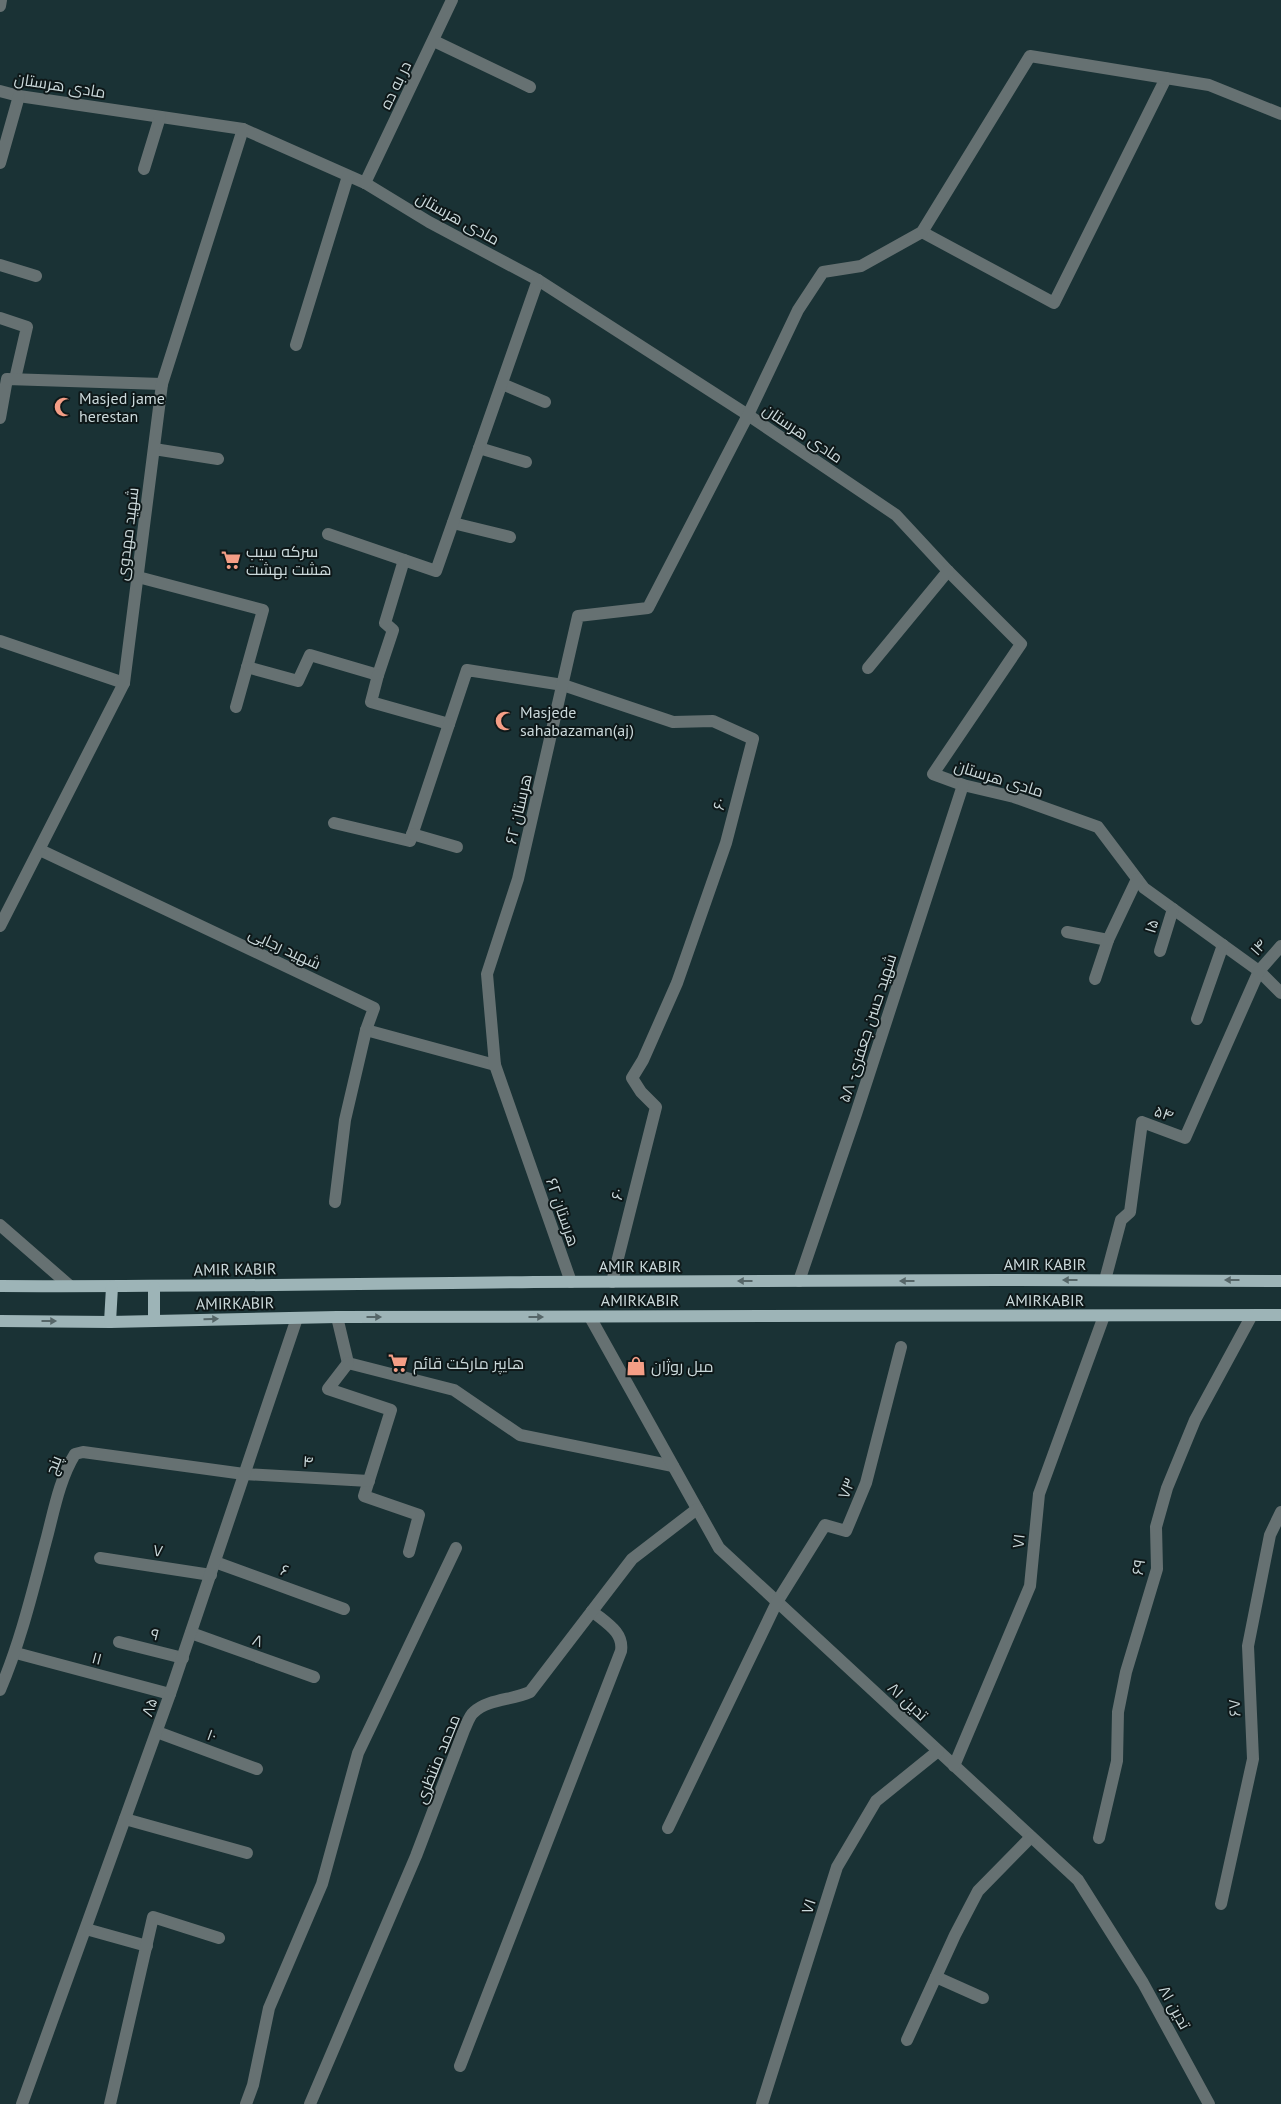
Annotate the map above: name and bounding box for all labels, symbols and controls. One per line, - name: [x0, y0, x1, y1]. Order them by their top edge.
- street label: در به ده: [375, 58, 415, 112]
- street label: مادی هرستان: [13, 68, 107, 103]
- street label: مادی هرستان: [412, 187, 503, 250]
- place label: Masjed jame herestan: [79, 388, 165, 426]
- mosque icon: Masjed jame herestan: [53, 396, 75, 418]
- street label: مادی هرستان: [759, 399, 847, 468]
- street label: شهید مهدوی: [111, 486, 144, 582]
- place label: سرکه سیب هشت بهشت: [246, 541, 332, 580]
- supermarket icon: سرکه سیب هشت بهشت: [220, 549, 242, 571]
- place label: Masjede sahabazaman(aj): [520, 702, 634, 740]
- mosque icon: Masjede sahabazaman(aj): [494, 710, 516, 732]
- street label: مادی هرستان: [952, 755, 1046, 802]
- street label: هرستان ۶۲: [500, 772, 537, 846]
- street label: ۶۰: [708, 796, 730, 812]
- street label: ۱۵: [1139, 917, 1163, 935]
- street label: شهید رجایی: [245, 923, 324, 974]
- street label: ۱۴: [1245, 935, 1271, 959]
- street label: شهید حسن جعفری- ۵۸: [834, 951, 901, 1105]
- street label: ۵۴: [1152, 1100, 1176, 1126]
- street label: هرستان ۶۲: [541, 1175, 584, 1249]
- street label: ۶۰: [606, 1186, 628, 1202]
- street label: AMIR KABIR: [1004, 1254, 1086, 1274]
- street label: AMIR KABIR: [599, 1256, 681, 1276]
- street label: AMIR KABIR: [194, 1258, 276, 1280]
- one-way arrow: [1062, 1276, 1078, 1284]
- one-way arrow: [1224, 1276, 1240, 1284]
- one-way arrow: [737, 1277, 753, 1285]
- one-way arrow: [899, 1277, 915, 1285]
- street label: AMIRKABIR: [601, 1290, 679, 1310]
- street label: AMIRKABIR: [1006, 1290, 1084, 1310]
- street label: AMIRKABIR: [196, 1292, 274, 1314]
- one-way arrow: [366, 1313, 382, 1321]
- one-way arrow: [528, 1313, 544, 1321]
- one-way arrow: [203, 1315, 219, 1323]
- one-way arrow: [41, 1317, 57, 1325]
- supermarket icon: هایپر مارکت قائم: [387, 1352, 409, 1374]
- place label: هایپر مارکت قائم: [413, 1353, 524, 1375]
- shop icon: مبل روژان: [625, 1355, 647, 1377]
- place label: مبل روژان: [651, 1356, 714, 1377]
- street label: ۴: [302, 1451, 314, 1471]
- street label: پنج: [40, 1452, 68, 1478]
- street label: ۷۳: [833, 1475, 859, 1501]
- street label: ۷۱: [1007, 1533, 1029, 1549]
- street label: ۷: [152, 1539, 165, 1561]
- street label: ۶۹: [1127, 1558, 1149, 1576]
- street label: ۶: [278, 1559, 292, 1581]
- street label: ۹: [149, 1623, 161, 1645]
- street label: ۸: [250, 1629, 266, 1651]
- street label: ۱۱: [90, 1647, 104, 1669]
- street label: تدین ۸۱: [883, 1677, 933, 1726]
- street label: ۸۵: [136, 1695, 162, 1719]
- street label: ۶۷: [1224, 1699, 1244, 1717]
- street label: محمد منتظری: [410, 1712, 465, 1807]
- street label: ۱۰: [204, 1724, 220, 1746]
- street label: ۷۱: [796, 1896, 820, 1916]
- street label: تدین ۸۱: [1154, 1981, 1196, 2034]

